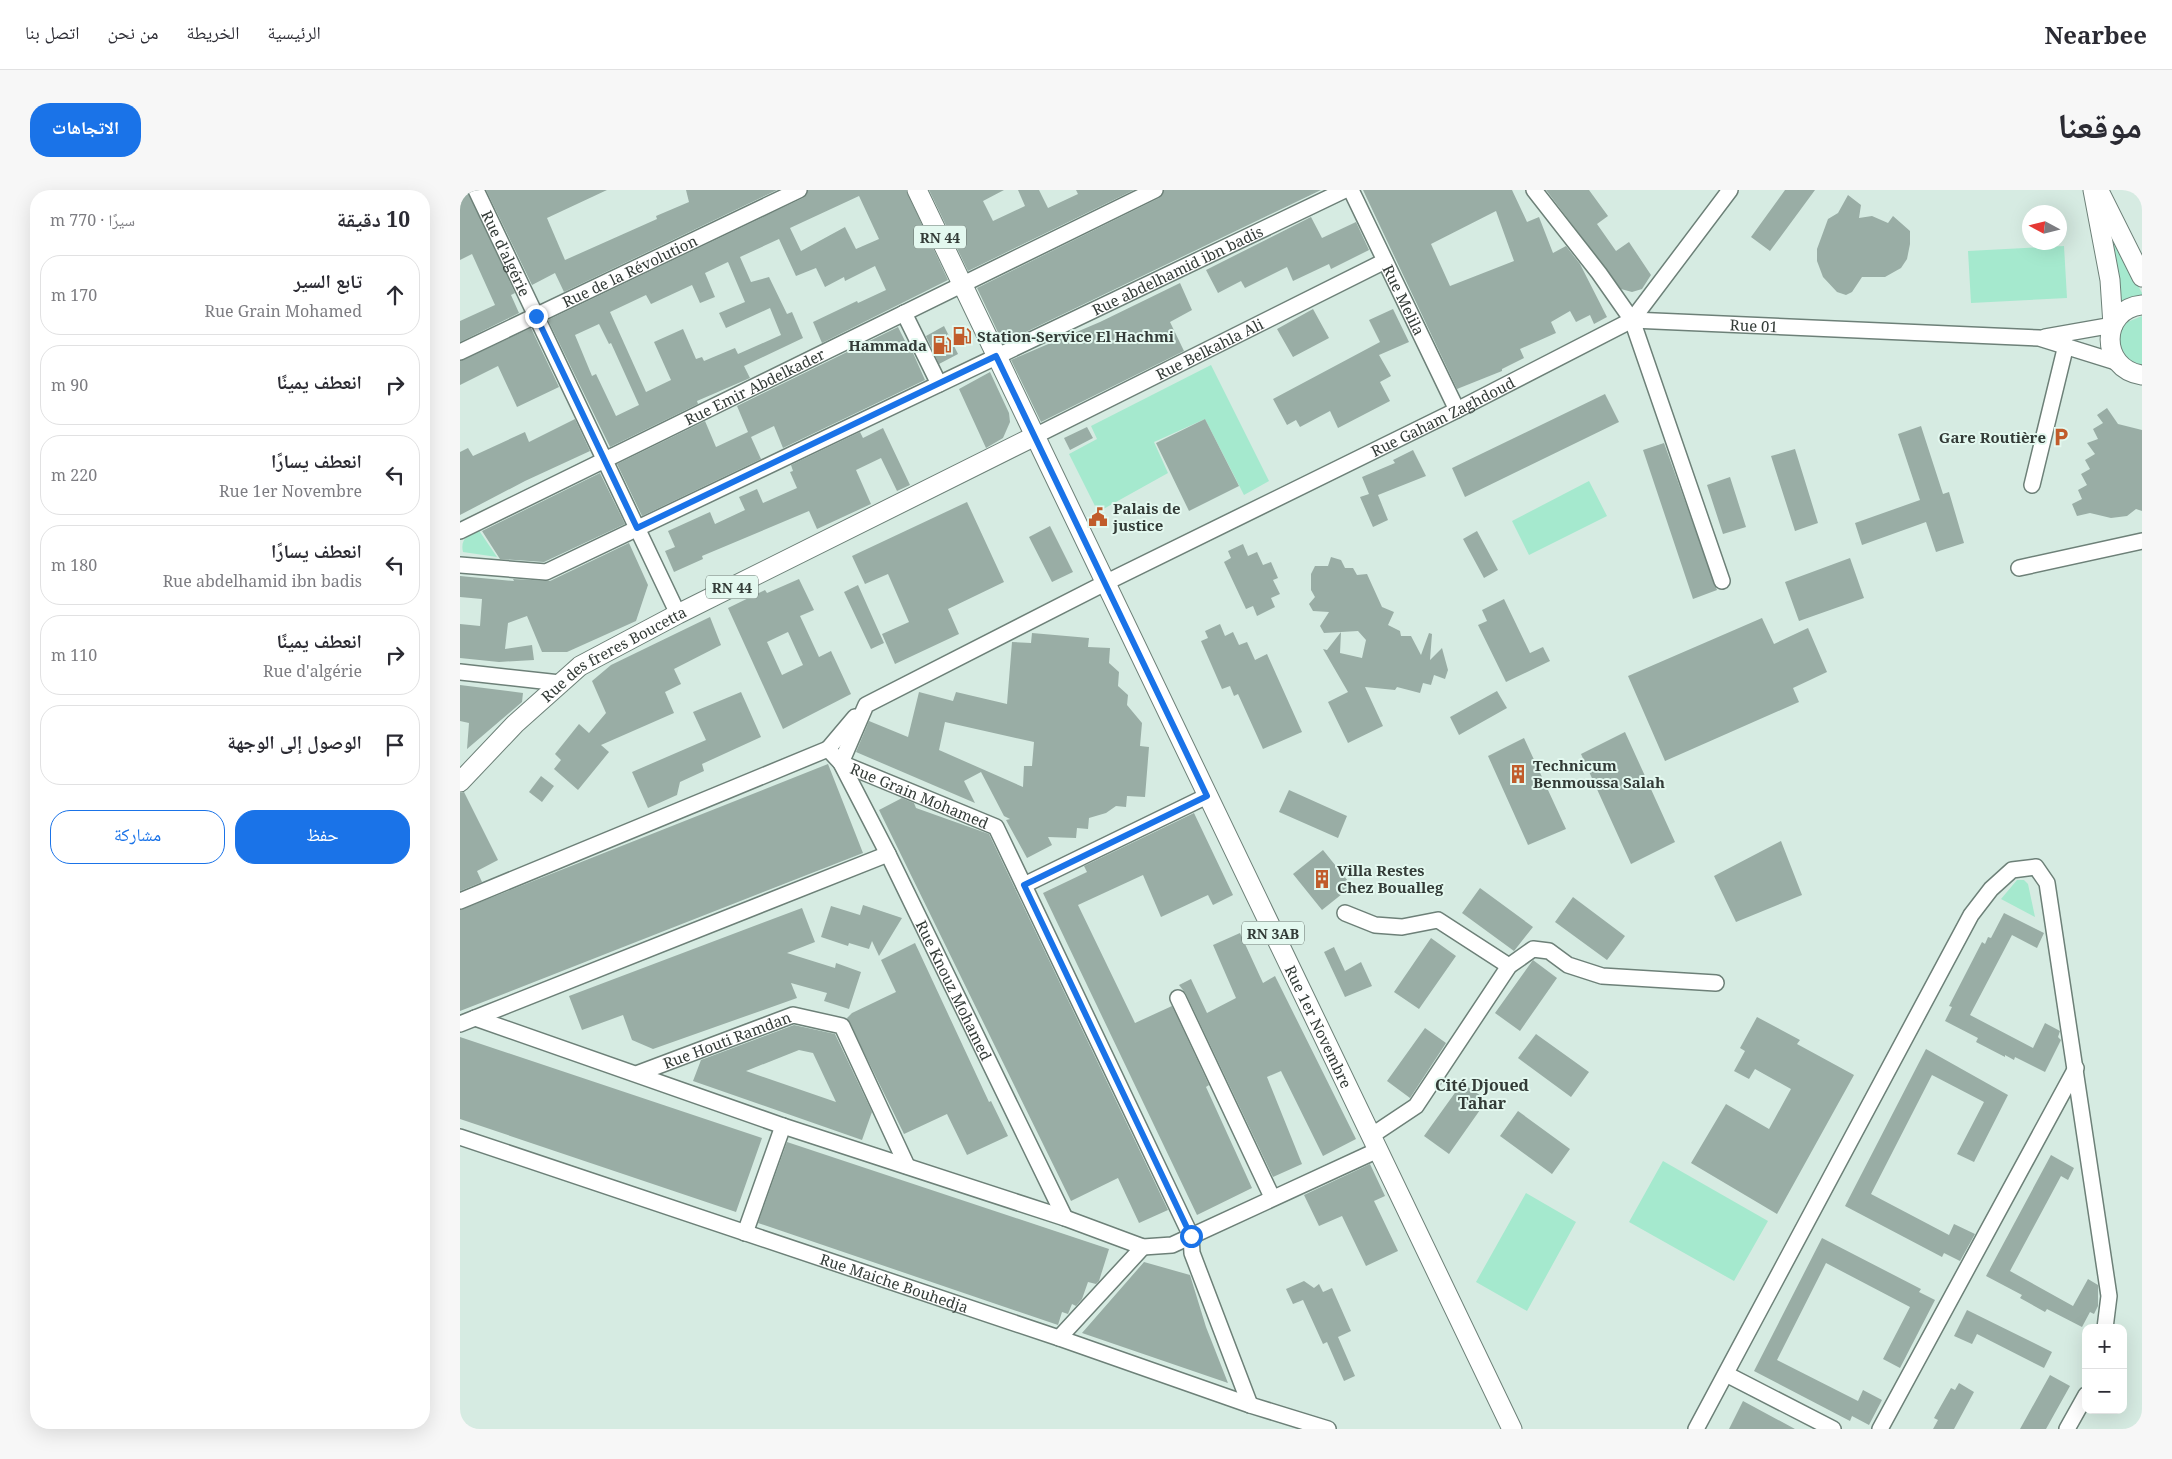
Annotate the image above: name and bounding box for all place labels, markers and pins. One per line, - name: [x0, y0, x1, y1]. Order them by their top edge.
- fuel station icon: Station-Service El Hachmi: [951, 325, 973, 347]
- place label: Station-Service El Hachmi: [977, 326, 1175, 346]
- fuel station icon: Hammada: [931, 334, 953, 356]
- place label: Hammada: [848, 335, 927, 355]
- parking icon: Gare Routière: [2050, 426, 2072, 448]
- place label: Gare Routière: [1939, 427, 2046, 447]
- place label: Palais de justice: [1112, 498, 1181, 535]
- public building icon: Palais de justice: [1087, 506, 1109, 528]
- place label: Technicum Benmoussa Salah: [1533, 755, 1665, 792]
- building icon: Technicum Benmoussa Salah: [1507, 763, 1529, 785]
- place label: Villa Restes Chez Boualleg: [1337, 860, 1444, 897]
- building icon: Villa Restes Chez Boualleg: [1311, 868, 1333, 890]

